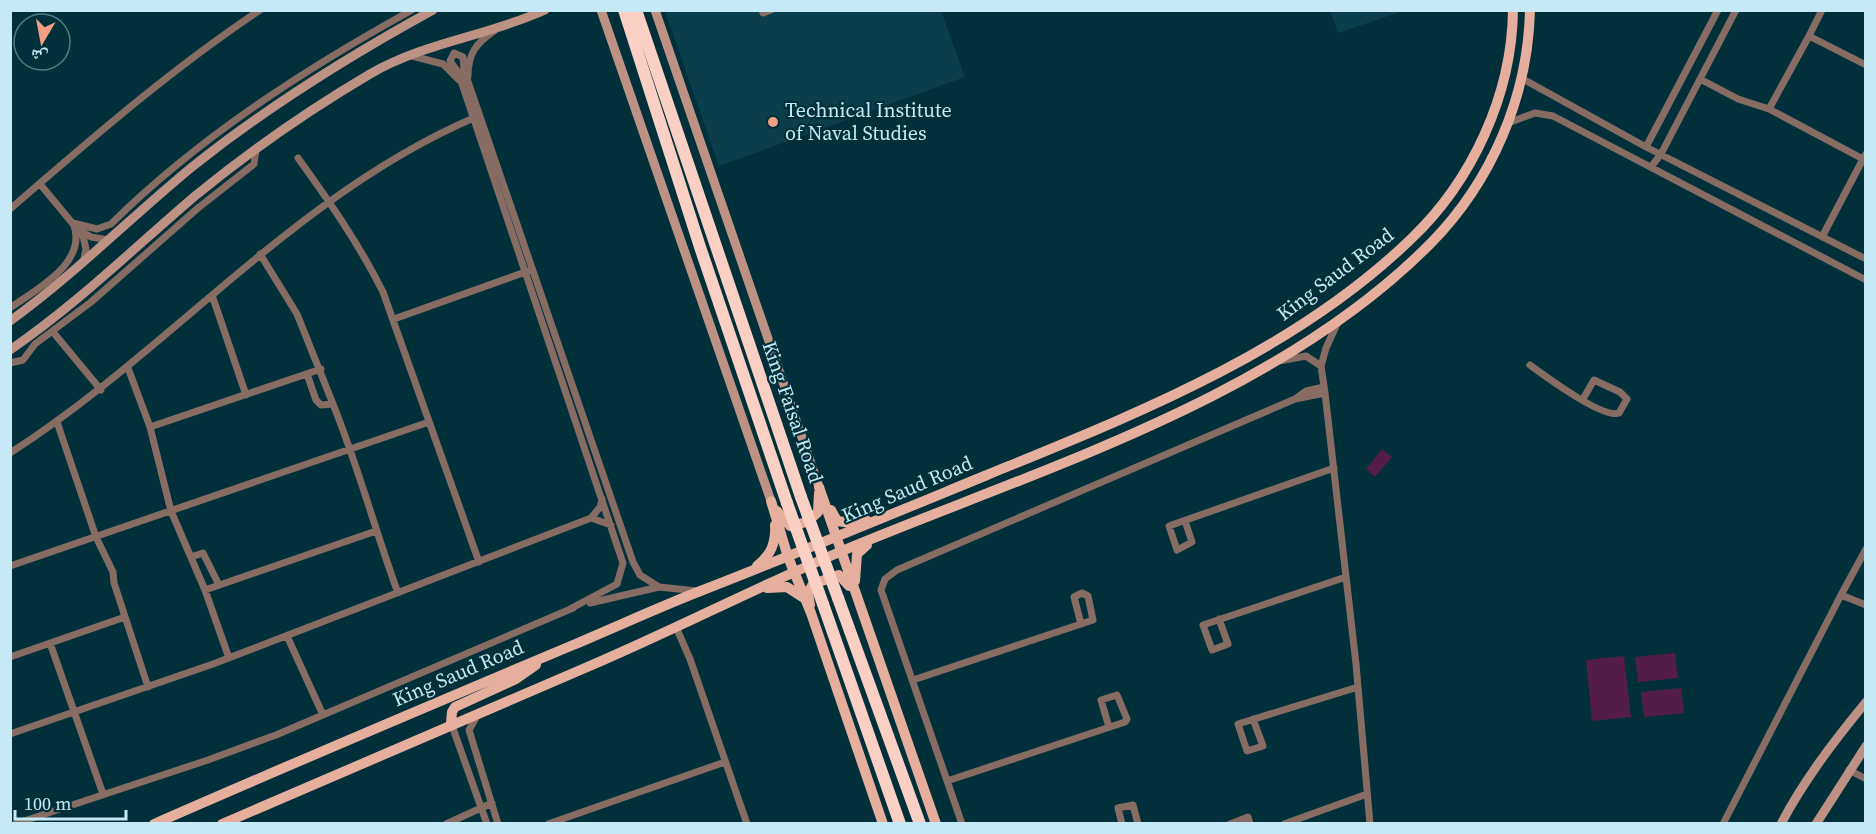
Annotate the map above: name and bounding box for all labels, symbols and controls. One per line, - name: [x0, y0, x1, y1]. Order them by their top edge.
- north arrow: [12, 12, 72, 72]
- text: ش: [29, 44, 50, 69]
- place label: Technical Institute of Naval Studies: [785, 96, 952, 147]
- marker: Technical Institute of Naval Studies: [766, 115, 780, 129]
- street label: King Saud Road: [1271, 220, 1400, 327]
- street label: King Faisal Road: [756, 337, 831, 487]
- street label: King Saud Road: [837, 449, 977, 529]
- street label: King Saud Road: [388, 633, 528, 713]
- scale bar: [15, 783, 126, 821]
- text: 100 m: [24, 791, 71, 816]

